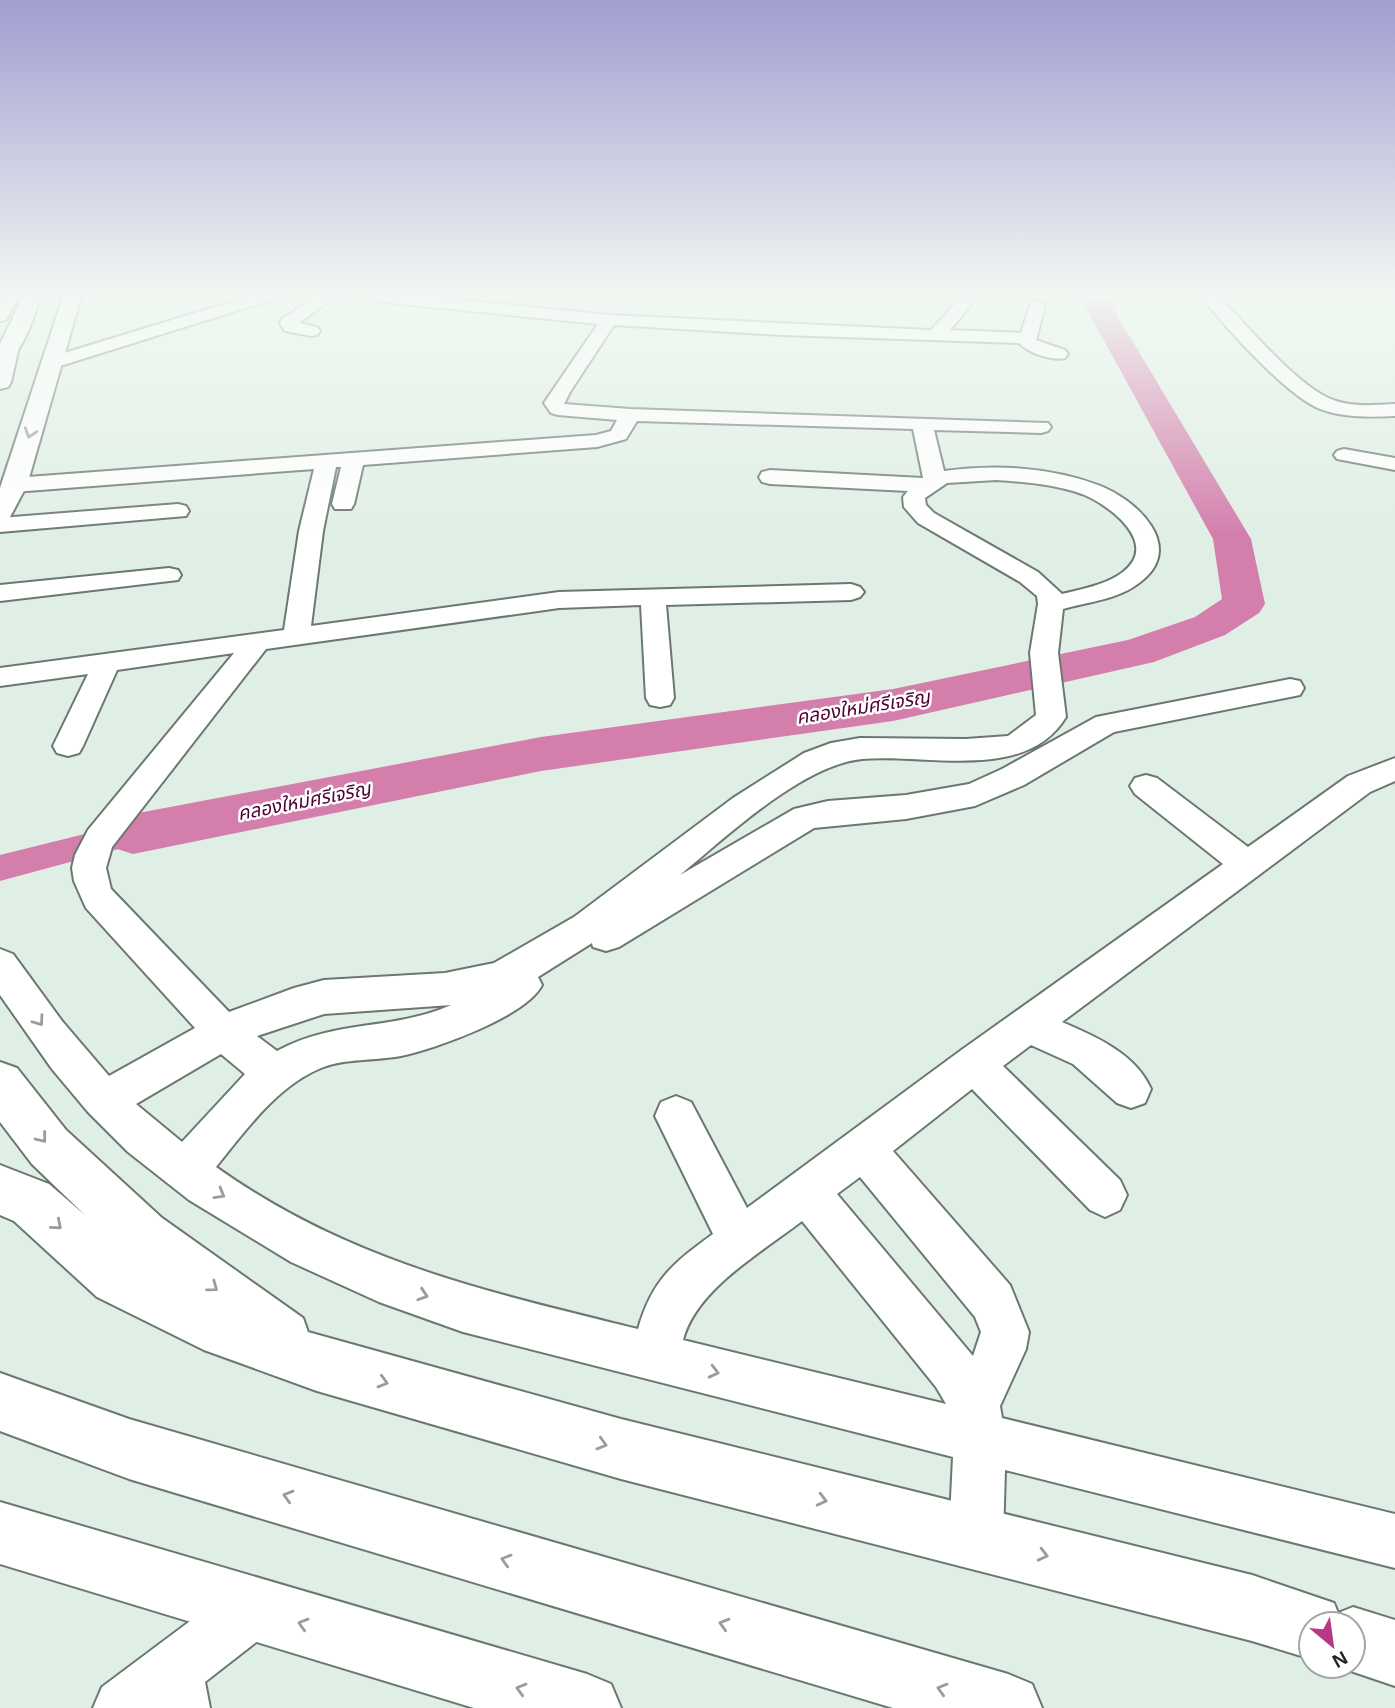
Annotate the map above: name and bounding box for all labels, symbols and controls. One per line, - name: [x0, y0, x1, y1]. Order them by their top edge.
- one-way arrow: [24, 426, 39, 438]
- water label: คลองใหม่ศรีเจริญ: [795, 686, 933, 728]
- water label: คลองใหม่ศรีเจริญ: [236, 777, 374, 824]
- one-way arrow: [31, 1013, 43, 1026]
- one-way arrow: [34, 1129, 46, 1142]
- one-way arrow: [212, 1186, 225, 1199]
- one-way arrow: [49, 1217, 62, 1229]
- one-way arrow: [205, 1279, 218, 1291]
- one-way arrow: [417, 1287, 429, 1302]
- one-way arrow: [708, 1364, 720, 1378]
- one-way arrow: [377, 1373, 389, 1388]
- one-way arrow: [596, 1436, 608, 1450]
- one-way arrow: [282, 1489, 294, 1504]
- one-way arrow: [816, 1492, 828, 1506]
- one-way arrow: [1037, 1547, 1049, 1561]
- one-way arrow: [500, 1553, 512, 1568]
- north arrow: [1297, 1610, 1367, 1680]
- one-way arrow: [298, 1618, 310, 1633]
- one-way arrow: [718, 1618, 730, 1633]
- text: N: [1329, 1647, 1351, 1672]
- one-way arrow: [516, 1682, 528, 1697]
- one-way arrow: [937, 1682, 949, 1697]

